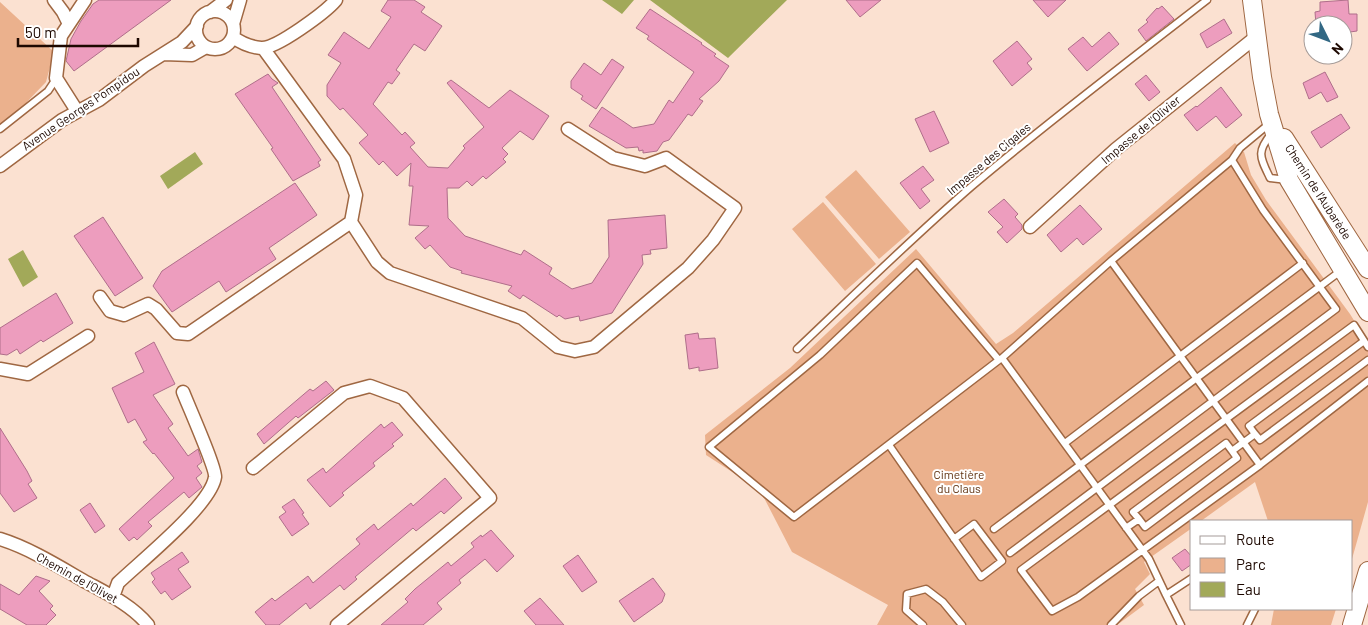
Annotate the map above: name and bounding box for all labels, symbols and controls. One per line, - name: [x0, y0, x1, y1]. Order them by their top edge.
- scale bar: [18, 15, 138, 47]
- north arrow: [1303, 15, 1353, 65]
- text: 50 m: [25, 23, 57, 41]
- text: N: [1329, 40, 1347, 58]
- street label: Avenue Georges Pompidou: [19, 64, 142, 153]
- street label: Impasse de l'Olivier: [1098, 92, 1183, 166]
- street label: Impasse des Cigales: [944, 119, 1033, 197]
- street label: Chemin de l'Aubarède: [1283, 141, 1355, 242]
- park label: Cimetière du Claus: [933, 467, 985, 495]
- legend: [1190, 520, 1353, 610]
- text: Route: [1236, 530, 1275, 548]
- street label: Chemin de l'Olivet: [34, 549, 121, 605]
- text: Parc: [1236, 555, 1266, 573]
- text: Eau: [1236, 580, 1261, 598]

